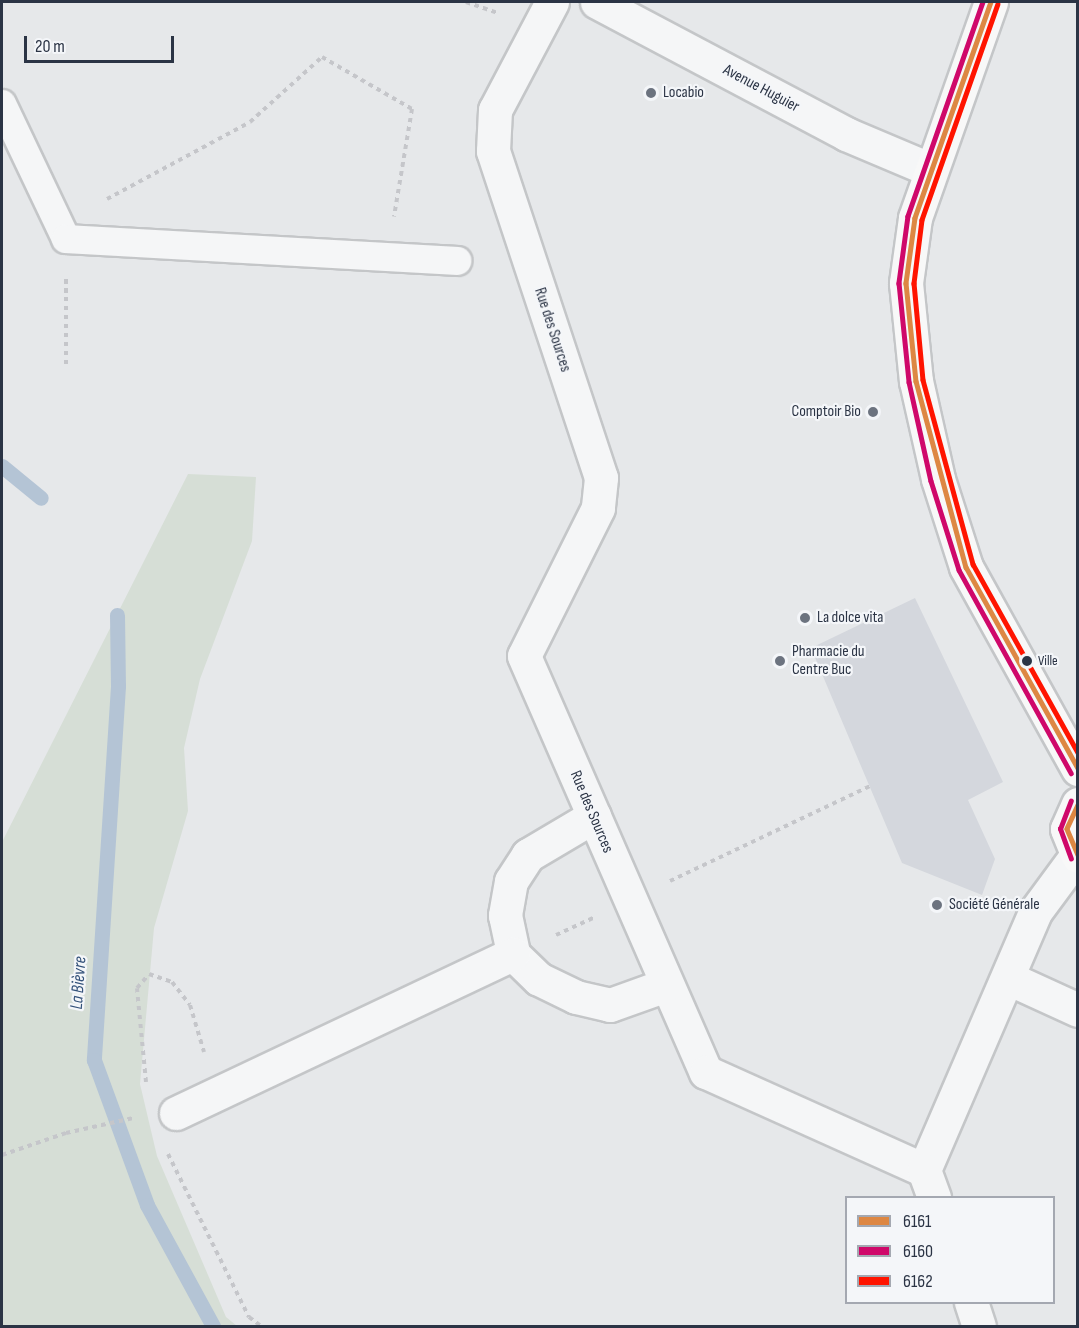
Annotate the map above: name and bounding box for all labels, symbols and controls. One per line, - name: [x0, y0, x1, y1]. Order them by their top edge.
- scale bar: [27, 24, 177, 62]
- text: 20 m: [35, 36, 65, 57]
- street label: Avenue Huguier: [720, 61, 802, 117]
- place label: Locabio: [663, 83, 704, 103]
- marker: Locabio: [644, 86, 658, 100]
- street label: Rue des Sources: [529, 285, 575, 375]
- place label: Comptoir Bio: [792, 402, 861, 422]
- marker: Comptoir Bio: [866, 405, 880, 419]
- place label: La dolce vita: [817, 608, 883, 628]
- marker: La dolce vita: [798, 611, 812, 625]
- place label: Pharmacie du Centre Buc: [792, 642, 864, 680]
- place label: Ville: [1038, 653, 1058, 669]
- marker: Pharmacie du Centre Buc: [773, 654, 787, 668]
- marker: Ville: [1021, 655, 1033, 667]
- street label: Rue des Sources: [565, 768, 617, 856]
- place label: Société Générale: [949, 895, 1040, 915]
- marker: Société Générale: [930, 898, 944, 912]
- water label: La Bièvre: [66, 956, 92, 1010]
- legend: [845, 1196, 1055, 1304]
- text: 6161: [903, 1211, 931, 1232]
- text: 6160: [903, 1241, 933, 1262]
- text: 6162: [903, 1271, 933, 1292]

